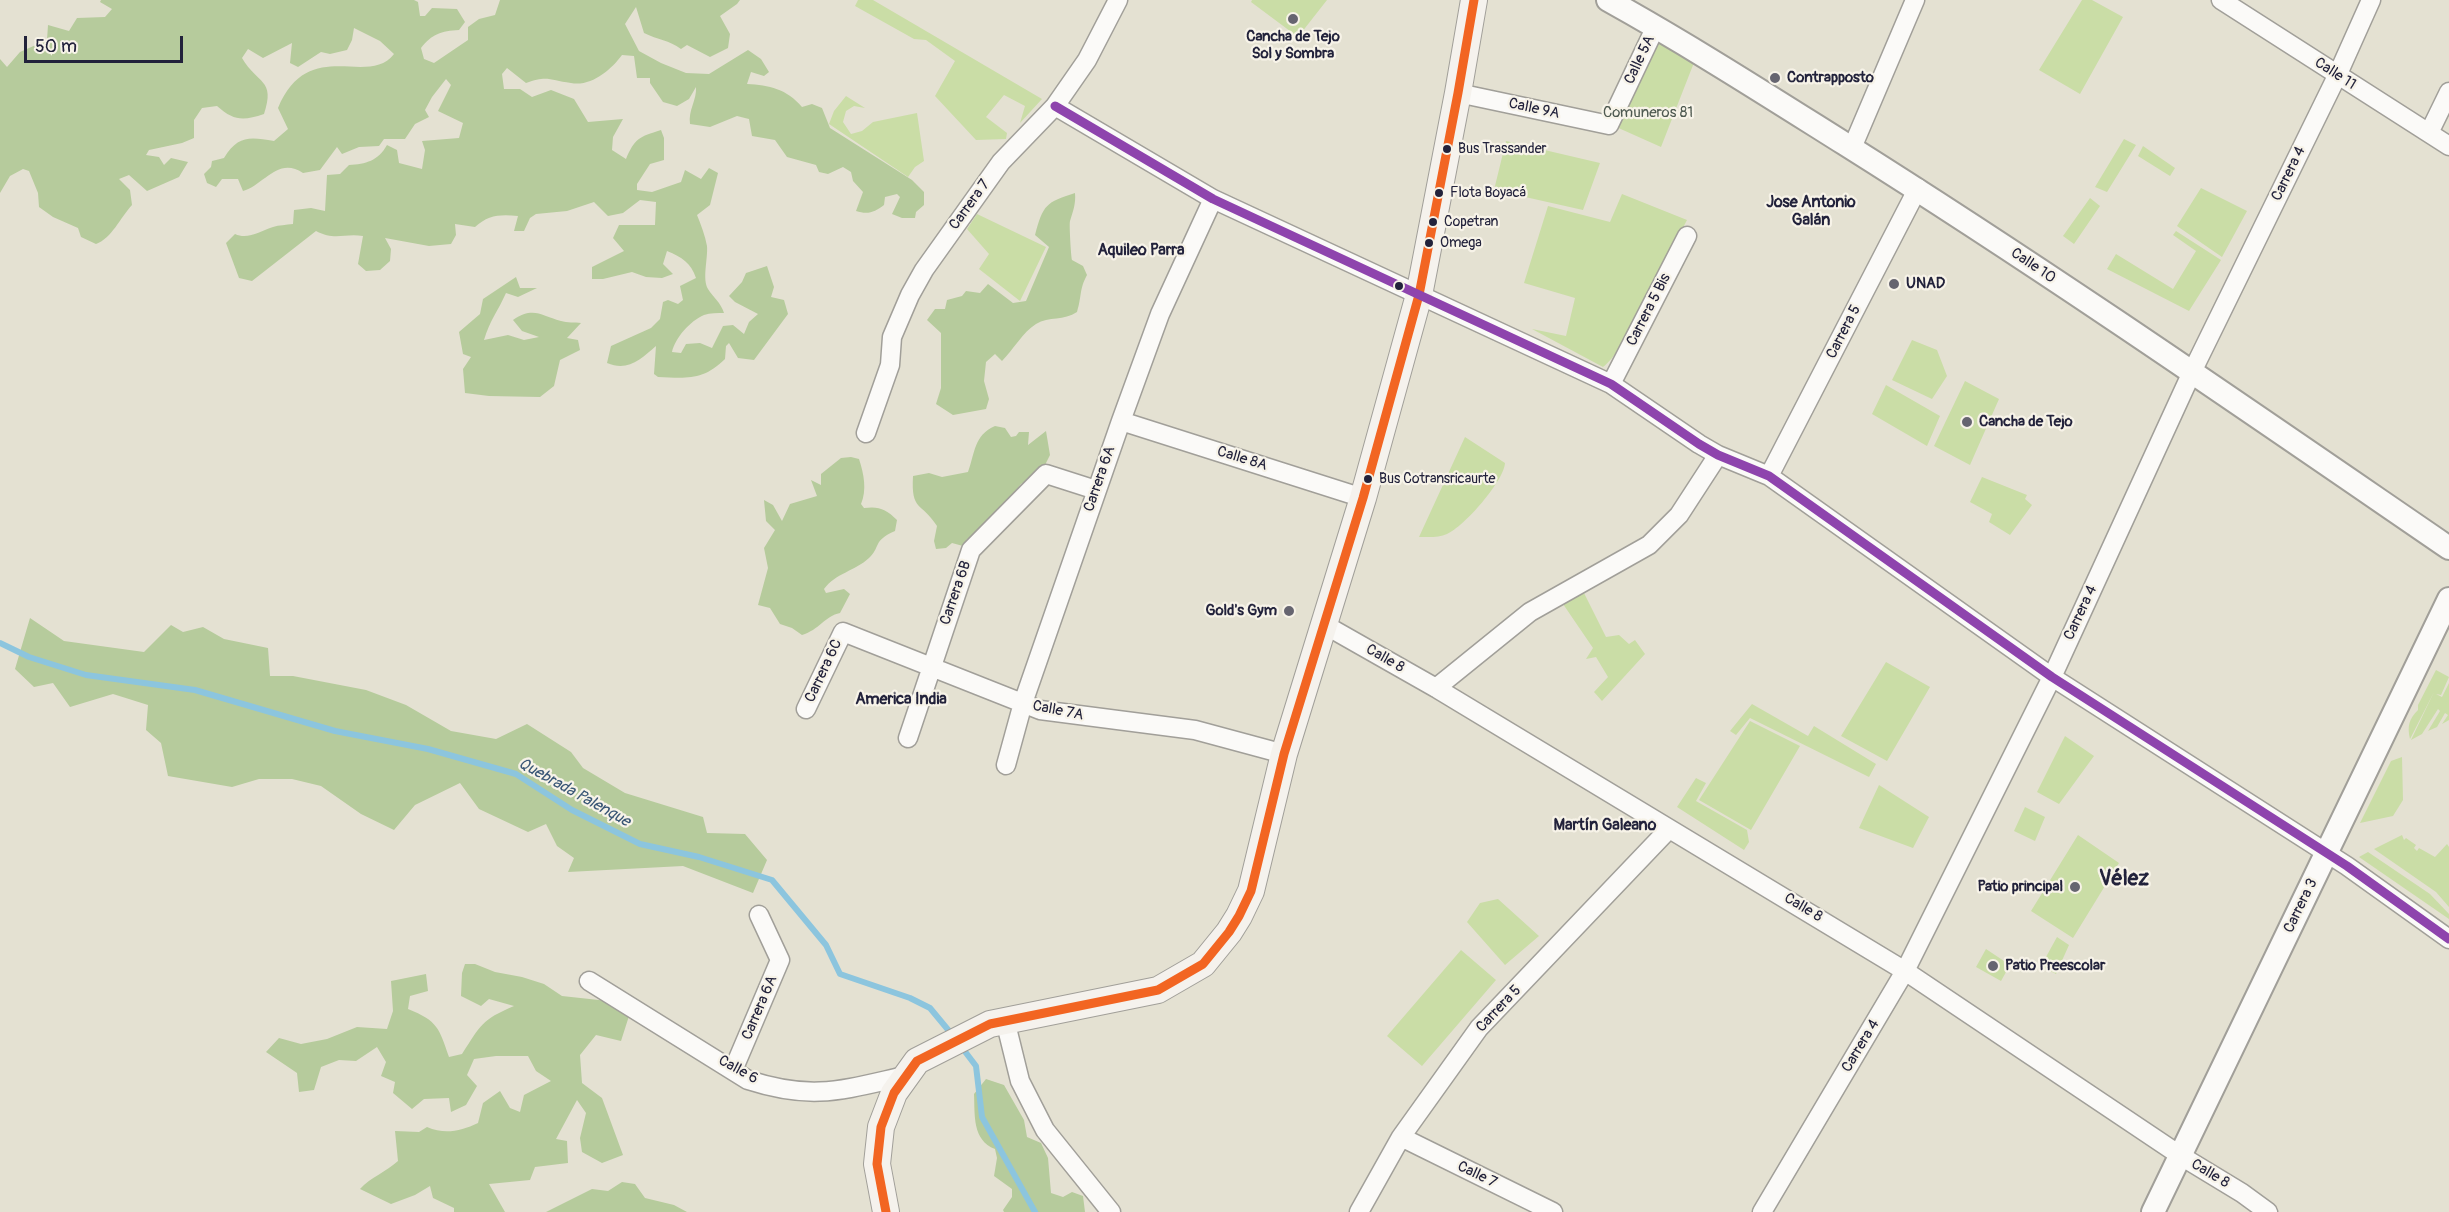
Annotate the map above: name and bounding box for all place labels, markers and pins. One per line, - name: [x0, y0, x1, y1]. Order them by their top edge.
- marker: Cancha de Tejo Sol y Sombra: [1286, 12, 1300, 26]
- place label: Cancha de Tejo Sol y Sombra: [1246, 28, 1340, 63]
- place label: Contrapposto: [1787, 69, 1874, 87]
- marker: Contrapposto: [1768, 71, 1782, 85]
- place label: Bus Trassander: [1458, 141, 1547, 157]
- marker: Bus Trassander: [1441, 143, 1453, 155]
- place label: Flota Boyacá: [1450, 185, 1526, 201]
- marker: Flota Boyacá: [1433, 187, 1445, 199]
- place label: Copetran: [1444, 214, 1498, 230]
- marker: Copetran: [1427, 216, 1439, 228]
- place label: Omega: [1440, 235, 1482, 251]
- marker: Omega: [1423, 237, 1435, 249]
- place label: UNAD: [1906, 275, 1945, 293]
- marker: UNAD: [1887, 277, 1901, 291]
- unlabelled marker: [1393, 280, 1405, 292]
- place label: Cancha de Tejo: [1979, 413, 2073, 431]
- marker: Cancha de Tejo: [1960, 415, 1974, 429]
- place label: Bus Cotransricaurte: [1379, 471, 1495, 487]
- marker: Bus Cotransricaurte: [1362, 473, 1374, 485]
- place label: Gold's Gym: [1205, 602, 1277, 620]
- marker: Gold's Gym: [1282, 604, 1296, 618]
- place label: Patio principal: [1977, 878, 2063, 896]
- marker: Patio principal: [2068, 880, 2082, 894]
- place label: Patio Preescolar: [2005, 957, 2105, 975]
- marker: Patio Preescolar: [1986, 959, 2000, 973]

